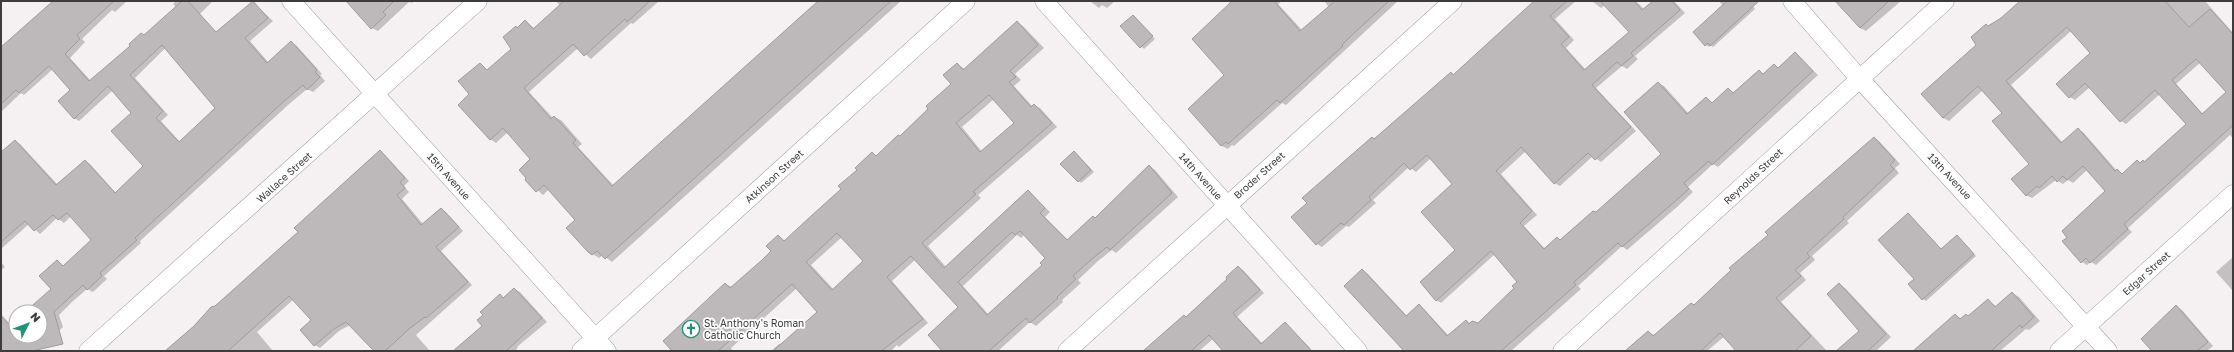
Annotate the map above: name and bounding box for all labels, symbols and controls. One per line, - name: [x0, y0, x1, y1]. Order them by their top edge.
- street label: Reynolds Street: [1721, 145, 1785, 207]
- street label: Atkinson Street: [742, 147, 806, 205]
- street label: Wallace Street: [254, 149, 314, 205]
- street label: Broder Street: [1231, 149, 1287, 201]
- street label: 15th Avenue: [425, 150, 473, 202]
- street label: 14th Avenue: [1177, 150, 1225, 202]
- street label: 13th Avenue: [1926, 150, 1975, 202]
- street label: Edgar Street: [2120, 248, 2172, 298]
- north arrow: [8, 304, 48, 344]
- text: N: [28, 310, 43, 324]
- place label: St. Anthony's Roman Catholic Church: [704, 317, 804, 341]
- church icon: St. Anthony's Roman Catholic Church: [681, 319, 701, 339]

